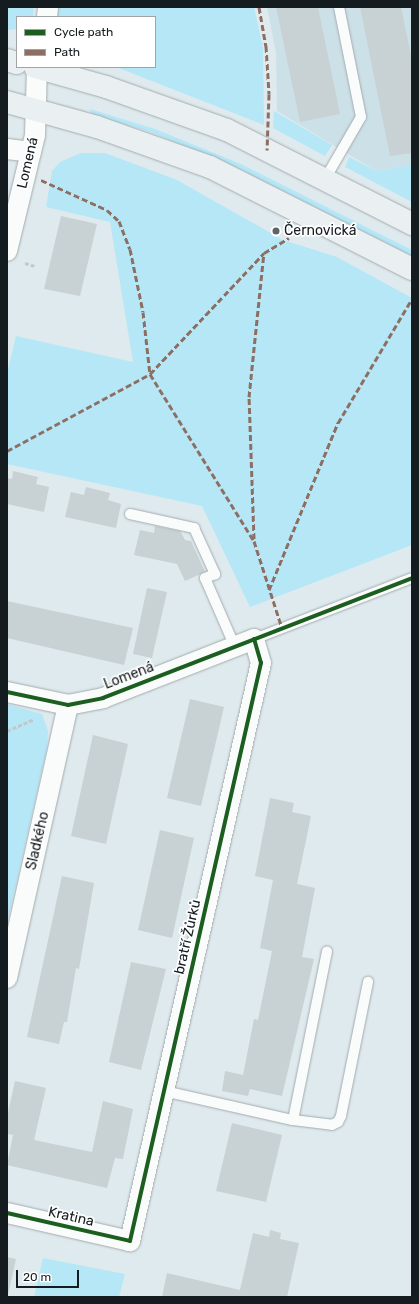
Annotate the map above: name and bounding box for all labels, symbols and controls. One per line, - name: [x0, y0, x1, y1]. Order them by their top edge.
- legend: [16, 16, 156, 68]
- text: Cycle path: [54, 25, 113, 39]
- text: Path: [54, 45, 80, 59]
- street label: Lomená: [14, 136, 42, 190]
- place label: Černovická: [284, 223, 356, 239]
- marker: Černovická: [271, 226, 281, 236]
- street label: Lomená: [102, 659, 156, 693]
- street label: Sladkého: [23, 810, 53, 872]
- street label: bratří Žůrků: [171, 898, 205, 976]
- street label: Kratina: [47, 1204, 95, 1230]
- scale bar: [18, 1262, 81, 1288]
- text: 20 m: [23, 1270, 51, 1284]

